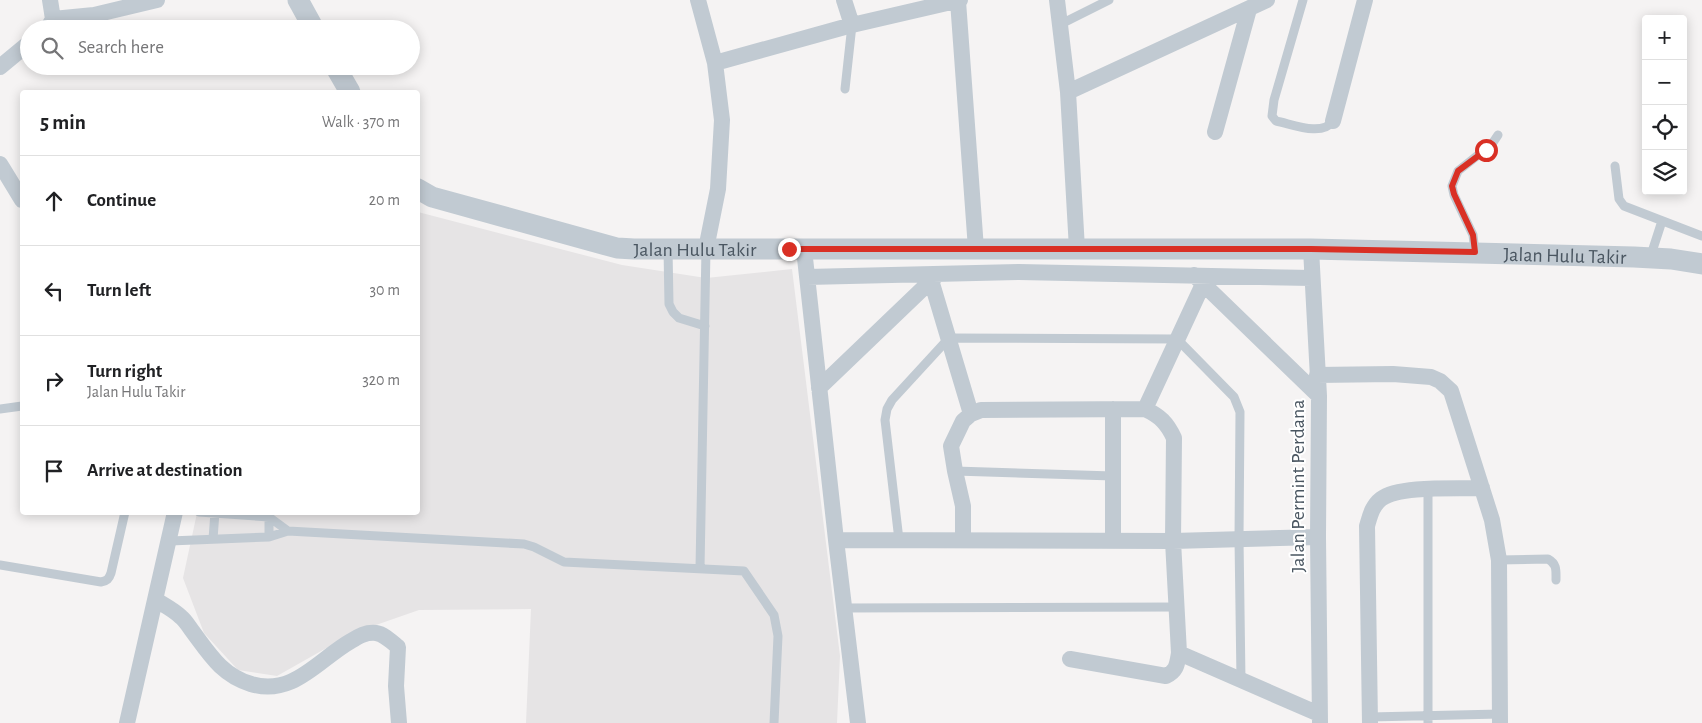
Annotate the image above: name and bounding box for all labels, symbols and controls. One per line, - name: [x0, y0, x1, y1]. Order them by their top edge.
- map controls: [1642, 15, 1687, 195]
- button: +: [1642, 15, 1687, 60]
- search box: [20, 20, 420, 75]
- icon: search: [38, 34, 66, 62]
- text: Search here: [78, 38, 164, 57]
- button: −: [1642, 60, 1687, 105]
- button: locate: [1642, 105, 1687, 150]
- text: 5 min: [40, 112, 86, 133]
- text: Walk · 370 m: [322, 114, 400, 130]
- route start: [1475, 139, 1498, 162]
- button: layers: [1642, 150, 1687, 195]
- icon: ahead: [40, 187, 68, 215]
- text: Continue: [87, 191, 156, 210]
- text: 20 m: [369, 192, 400, 208]
- route end: [778, 238, 801, 261]
- street label: Jalan Hulu Takir: [633, 240, 757, 260]
- street label: Jalan Hulu Takir: [1503, 245, 1627, 268]
- icon: left: [40, 277, 68, 305]
- text: Turn left: [87, 281, 151, 300]
- text: 30 m: [370, 282, 400, 298]
- text: Turn right: [87, 362, 162, 381]
- icon: right: [40, 367, 68, 395]
- text: 320 m: [362, 372, 400, 388]
- text: Jalan Hulu Takir: [87, 384, 185, 400]
- street label: Jalan Permint Perdana: [1288, 400, 1308, 572]
- icon: arrive: [40, 457, 68, 485]
- text: Arrive at destination: [87, 461, 243, 480]

